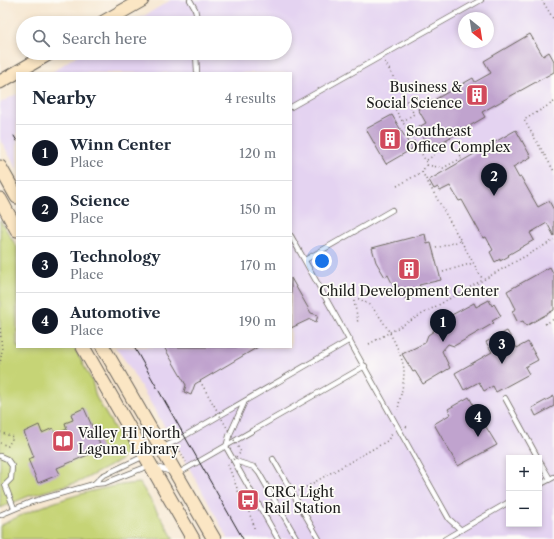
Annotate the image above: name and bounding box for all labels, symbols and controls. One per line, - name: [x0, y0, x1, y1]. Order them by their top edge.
- north arrow: [458, 12, 494, 48]
- search box: [16, 16, 292, 60]
- icon: search: [30, 27, 52, 49]
- text: Search here: [62, 29, 147, 48]
- place label: Business & Social Science: [366, 78, 463, 112]
- building icon: Business & Social Science: [464, 82, 490, 108]
- text: Nearby: [32, 88, 96, 108]
- text: 4 results: [225, 90, 276, 106]
- place label: Southeast Office Complex: [406, 122, 511, 156]
- building icon: Southeast Office Complex: [377, 126, 403, 152]
- text: Winn Center: [70, 135, 171, 154]
- text: 1: [42, 145, 48, 161]
- text: 120 m: [239, 145, 276, 161]
- text: Place: [70, 154, 103, 170]
- pin: 2: [481, 163, 507, 196]
- text: Science: [70, 191, 130, 210]
- text: 2: [41, 201, 49, 217]
- text: 150 m: [240, 201, 276, 217]
- text: Place: [70, 210, 103, 226]
- text: Technology: [70, 247, 160, 266]
- your location: [312, 251, 332, 271]
- building icon: Child Development Center: [396, 256, 422, 282]
- text: 3: [41, 257, 49, 273]
- text: 170 m: [240, 257, 276, 273]
- text: Place: [70, 266, 103, 282]
- place label: Child Development Center: [319, 282, 499, 300]
- text: Automotive: [70, 303, 160, 322]
- pin: 1: [430, 309, 456, 342]
- text: 4: [41, 313, 49, 329]
- text: 190 m: [239, 313, 276, 329]
- text: Place: [70, 322, 103, 338]
- pin: 3: [489, 331, 515, 364]
- pin: 4: [465, 404, 491, 437]
- place label: Valley Hi North Laguna Library: [77, 424, 181, 458]
- library icon: Valley Hi North Laguna Library: [50, 428, 76, 454]
- map controls: [506, 455, 542, 527]
- button: +: [506, 455, 542, 491]
- place label: CRC Light Rail Station: [264, 483, 341, 517]
- bus stop icon: CRC Light Rail Station: [235, 487, 261, 513]
- button: −: [506, 491, 542, 527]

